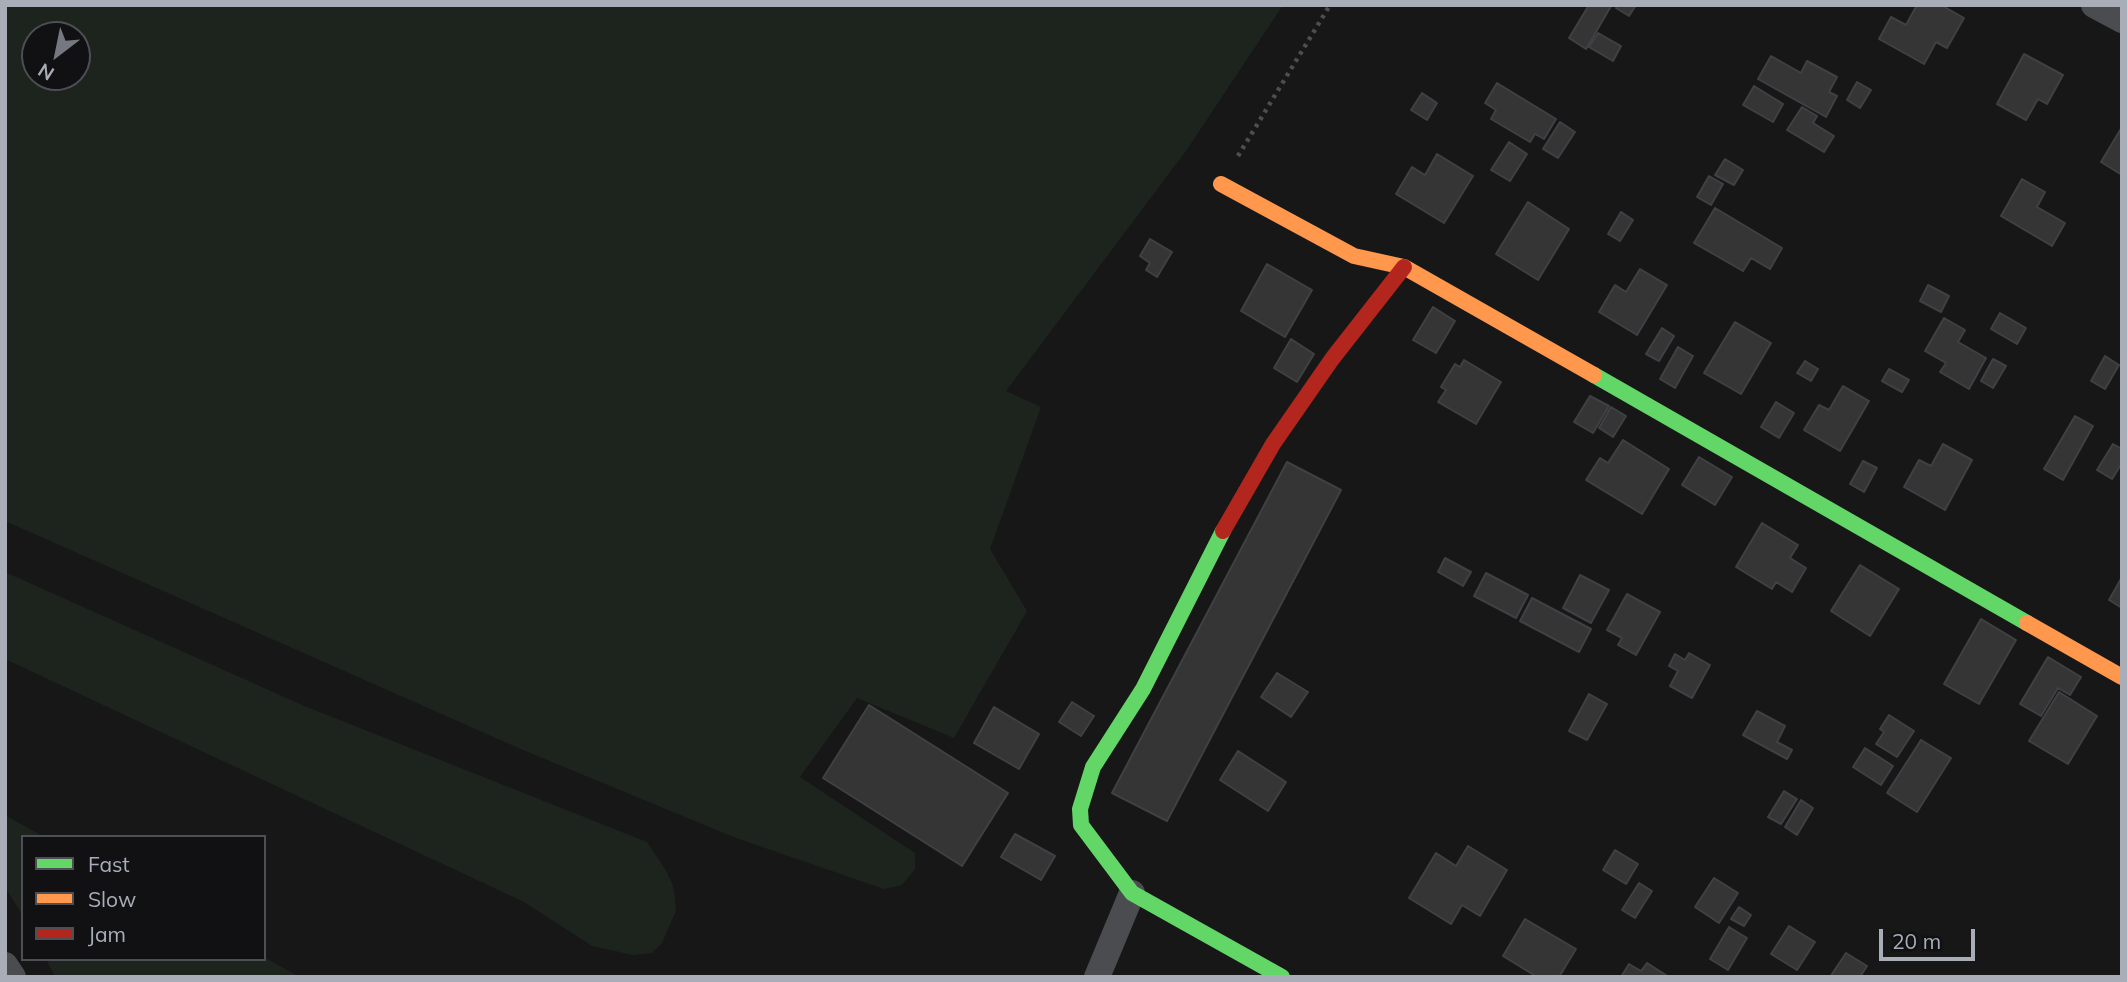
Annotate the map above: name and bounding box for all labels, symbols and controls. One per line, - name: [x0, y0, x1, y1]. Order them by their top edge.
- north arrow: [21, 21, 91, 91]
- text: N: [33, 58, 58, 86]
- legend: [21, 835, 266, 961]
- text: Fast: [88, 851, 130, 877]
- text: Slow: [88, 886, 136, 912]
- scale bar: [1882, 916, 1978, 960]
- text: Jam: [88, 921, 126, 947]
- text: 20 m: [1892, 928, 1941, 954]

